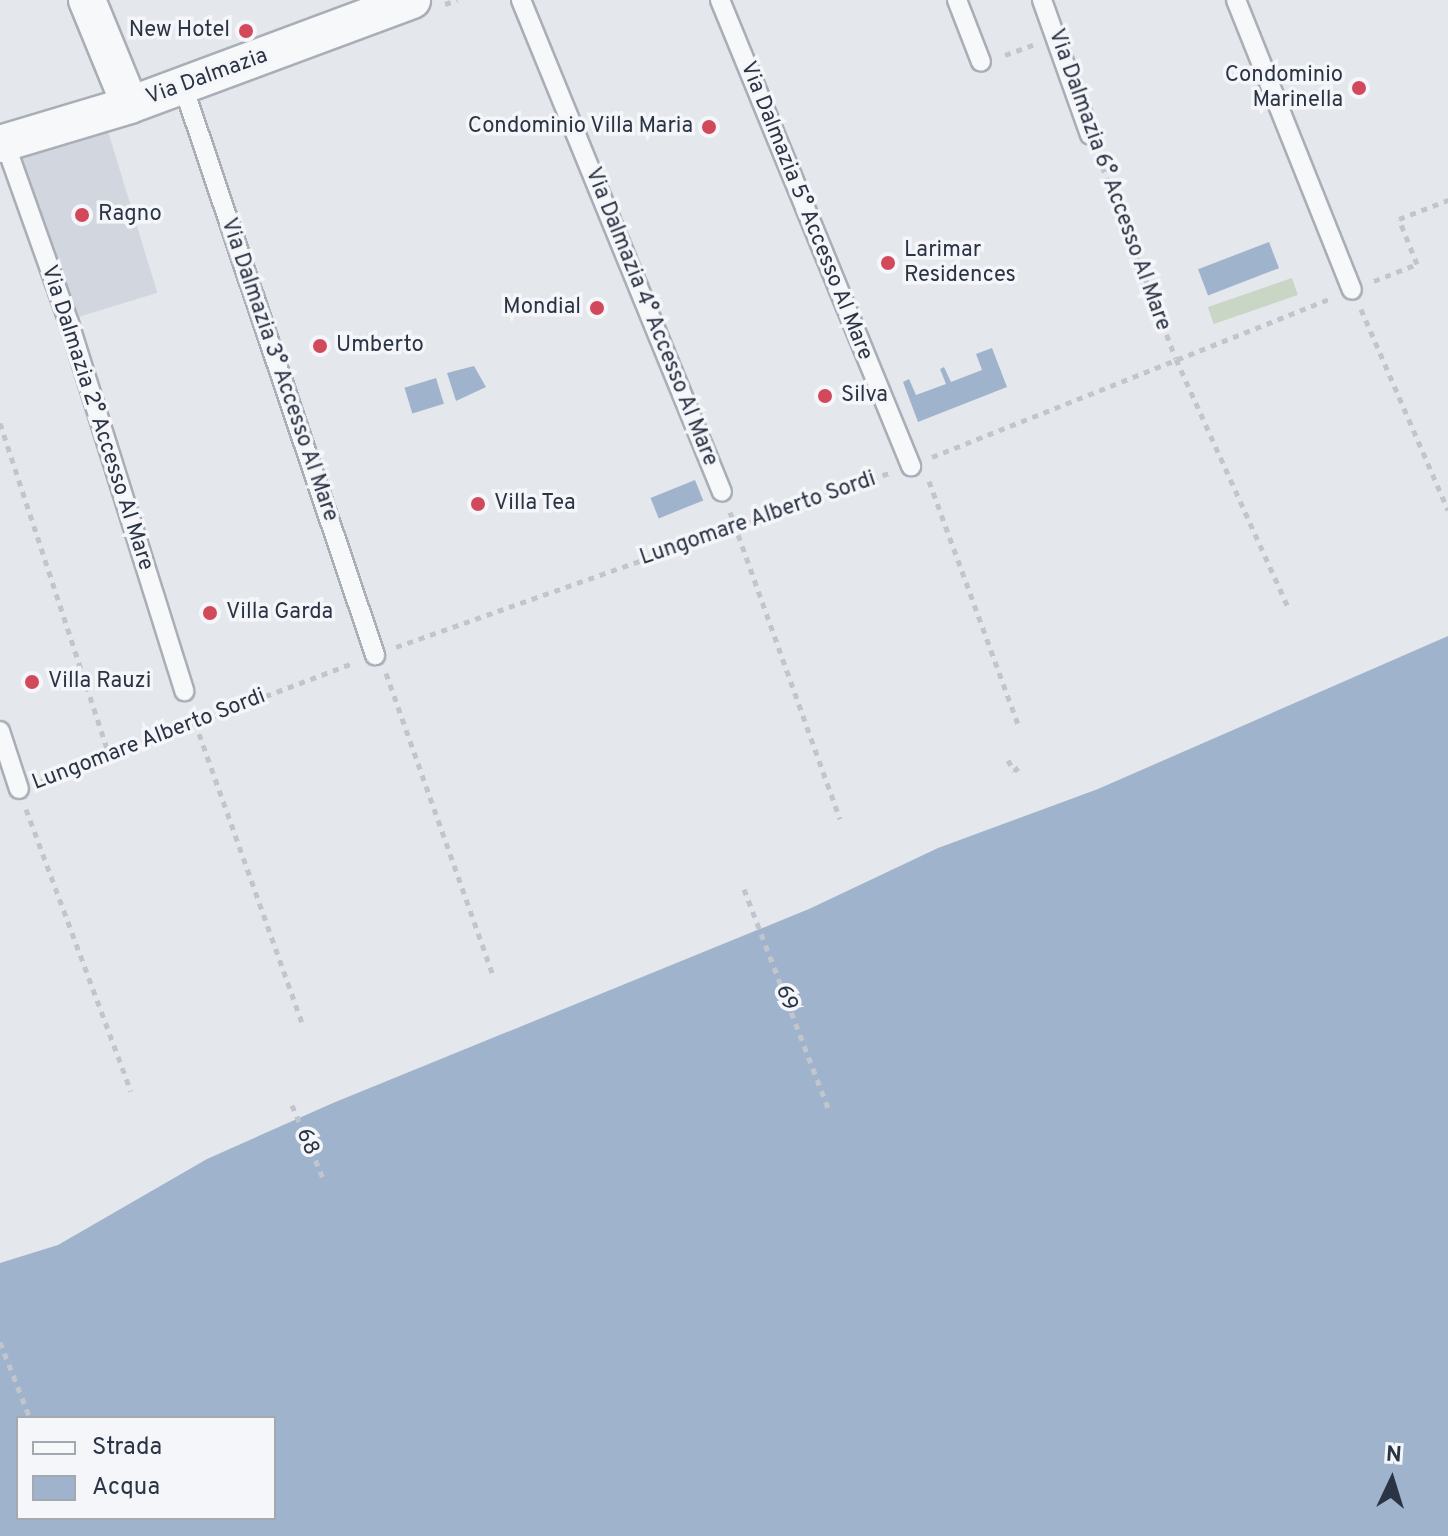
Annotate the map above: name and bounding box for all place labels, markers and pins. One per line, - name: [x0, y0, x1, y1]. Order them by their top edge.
- place label: New Hotel: [129, 18, 230, 44]
- marker: New Hotel: [237, 22, 255, 40]
- place label: Condominio Marinella: [1225, 62, 1343, 114]
- marker: Condominio Marinella: [1350, 79, 1368, 97]
- place label: Condominio Villa Maria: [467, 114, 693, 140]
- marker: Condominio Villa Maria: [700, 118, 718, 136]
- place label: Ragno: [98, 202, 162, 228]
- marker: Ragno: [73, 206, 91, 224]
- place label: Larimar Residences: [904, 237, 1016, 288]
- marker: Larimar Residences: [879, 254, 897, 272]
- place label: Mondial: [503, 295, 581, 321]
- marker: Mondial: [588, 299, 606, 317]
- place label: Umberto: [336, 333, 424, 359]
- marker: Umberto: [311, 337, 329, 355]
- place label: Silva: [841, 383, 888, 409]
- marker: Silva: [816, 387, 834, 405]
- place label: Villa Tea: [494, 491, 576, 517]
- marker: Villa Tea: [469, 495, 487, 513]
- place label: Villa Garda: [226, 600, 333, 626]
- marker: Villa Garda: [201, 604, 219, 622]
- place label: Villa Rauzi: [48, 669, 151, 695]
- marker: Villa Rauzi: [23, 673, 41, 691]

